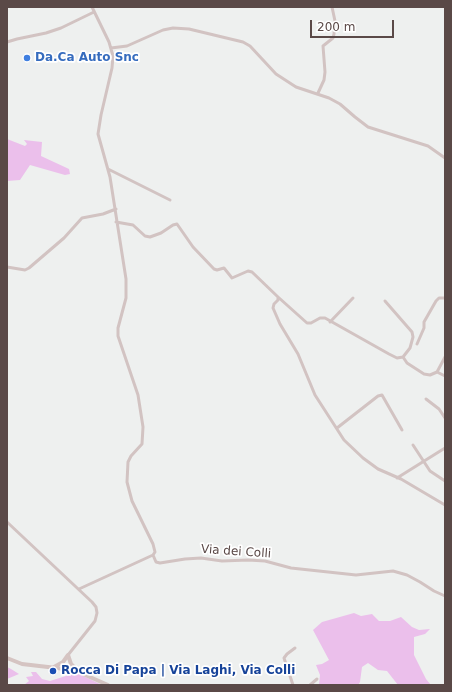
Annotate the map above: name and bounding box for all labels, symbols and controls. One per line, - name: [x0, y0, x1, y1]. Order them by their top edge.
- scale bar: [312, 12, 396, 38]
- text: 200 m: [317, 20, 355, 34]
- place label: Da.Ca Auto Snc: [35, 51, 139, 65]
- marker: Da.Ca Auto Snc: [22, 53, 32, 63]
- street label: Via dei Colli: [200, 542, 272, 562]
- place label: Rocca Di Papa | Via Laghi, Via Colli: [61, 664, 295, 678]
- marker: Rocca Di Papa | Via Laghi, Via Colli: [48, 666, 58, 676]

